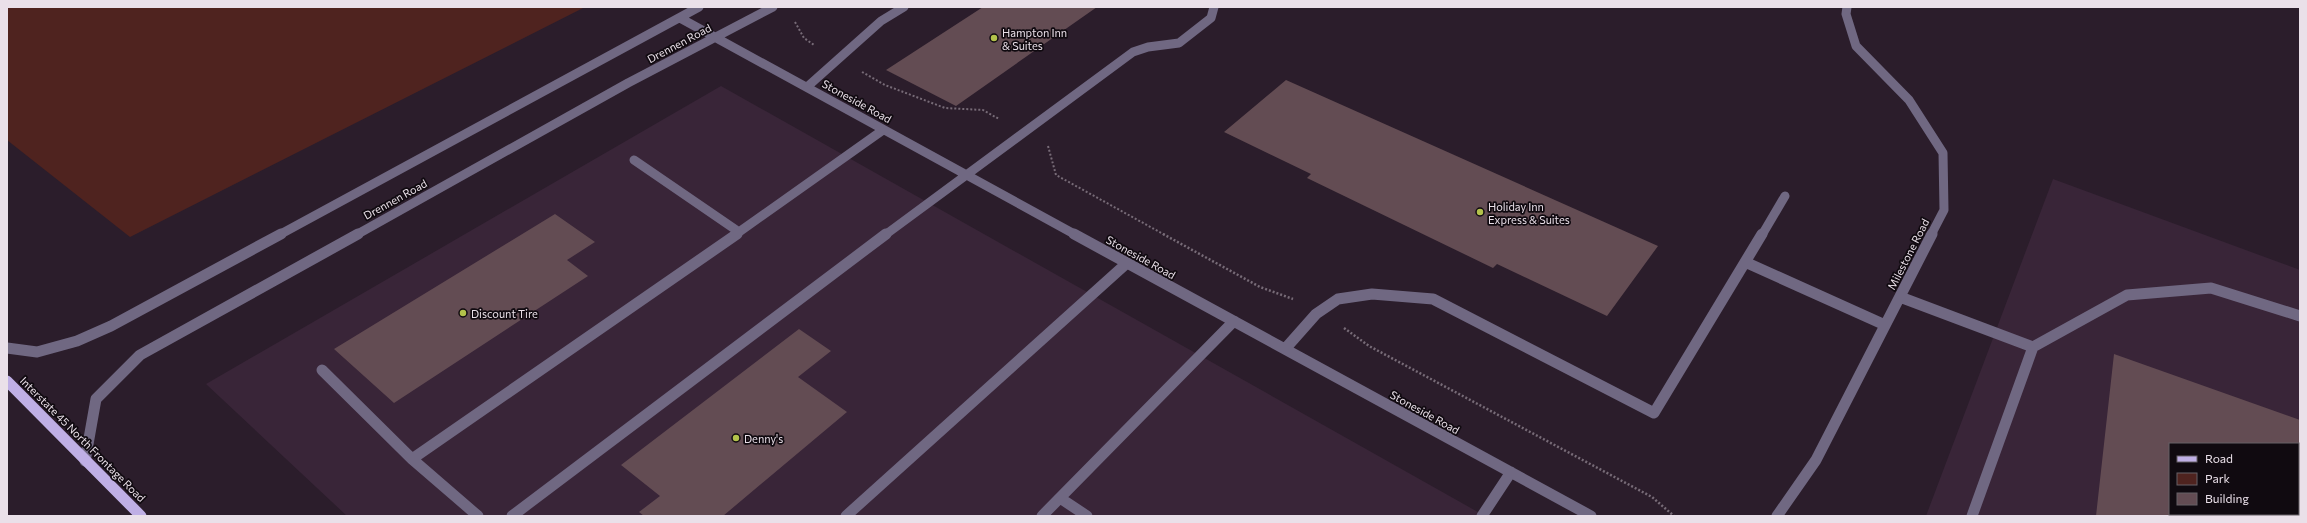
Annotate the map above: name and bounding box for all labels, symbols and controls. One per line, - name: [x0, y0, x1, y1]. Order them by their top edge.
- street label: Drennen Road: [645, 21, 713, 65]
- place label: Hampton Inn & Suites: [1002, 26, 1067, 52]
- marker: Hampton Inn & Suites: [989, 33, 999, 43]
- street label: Stoneside Road: [820, 77, 894, 125]
- street label: Drennen Road: [361, 176, 429, 222]
- place label: Holiday Inn Express & Suites: [1488, 200, 1570, 226]
- marker: Holiday Inn Express & Suites: [1475, 207, 1485, 217]
- street label: Milestone Road: [1885, 216, 1931, 292]
- street label: Stoneside Road: [1104, 233, 1178, 281]
- place label: Discount Tire: [471, 307, 538, 320]
- marker: Discount Tire: [458, 308, 468, 318]
- street label: Interstate 45 North Frontage Road: [18, 374, 148, 504]
- street label: Stoneside Road: [1388, 388, 1462, 436]
- place label: Denny's: [744, 432, 783, 445]
- marker: Denny's: [731, 433, 741, 443]
- legend: [2169, 443, 2299, 515]
- text: Road: [2205, 451, 2233, 465]
- text: Park: [2205, 471, 2231, 485]
- text: Building: [2205, 491, 2249, 505]

